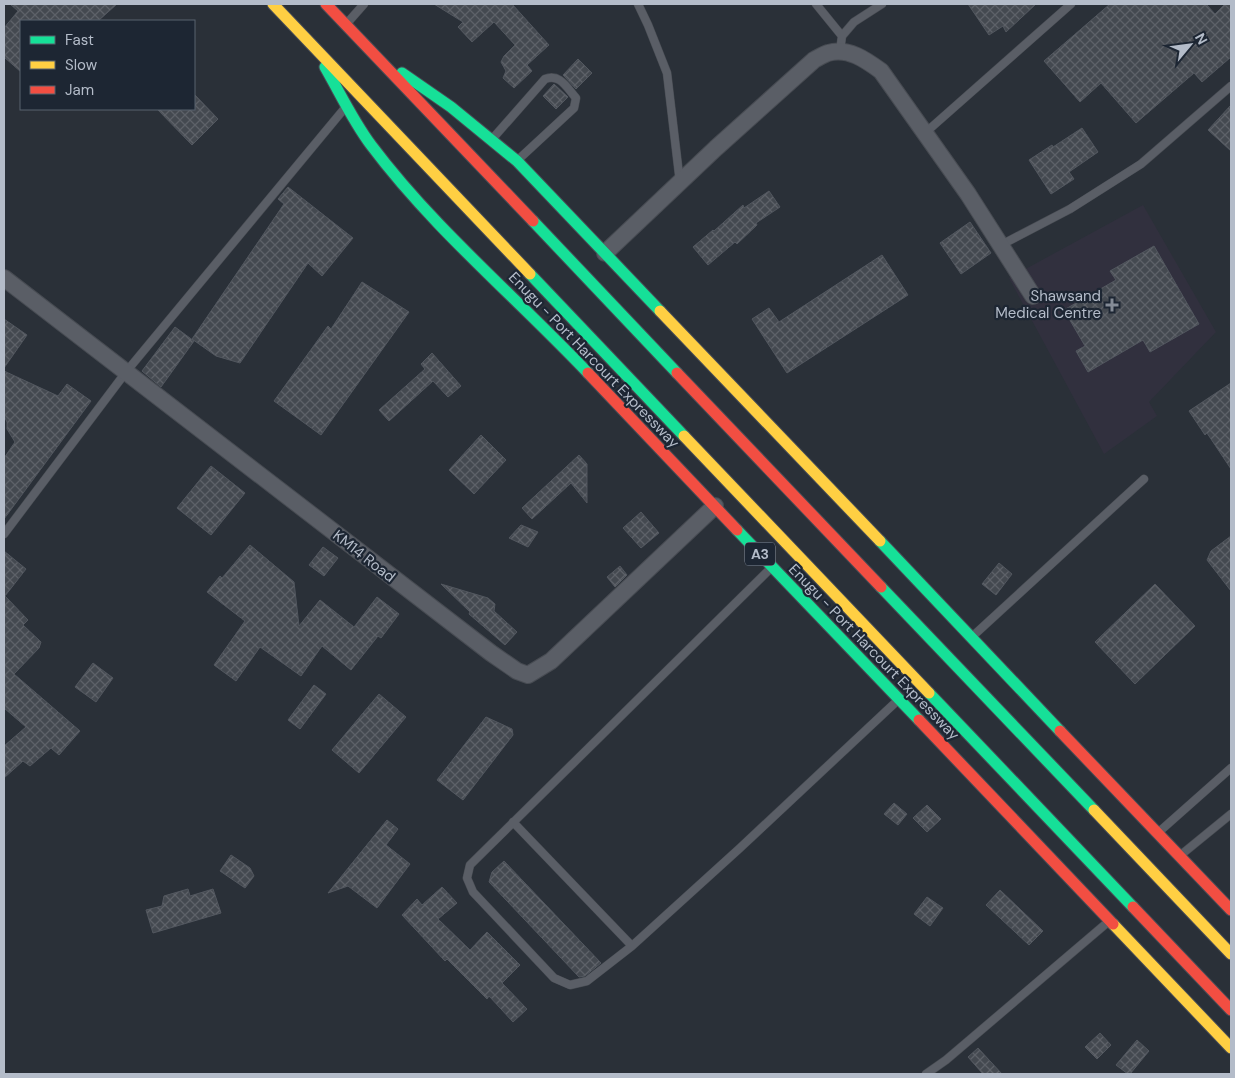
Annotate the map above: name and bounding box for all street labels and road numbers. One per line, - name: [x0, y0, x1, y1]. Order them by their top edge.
- street label: Enugu - Port Harcourt Expressway: [504, 268, 684, 453]
- street label: KM14 Road: [329, 525, 399, 587]
- road number: A3: [745, 542, 775, 566]
- street label: Enugu - Port Harcourt Expressway: [784, 560, 964, 745]

